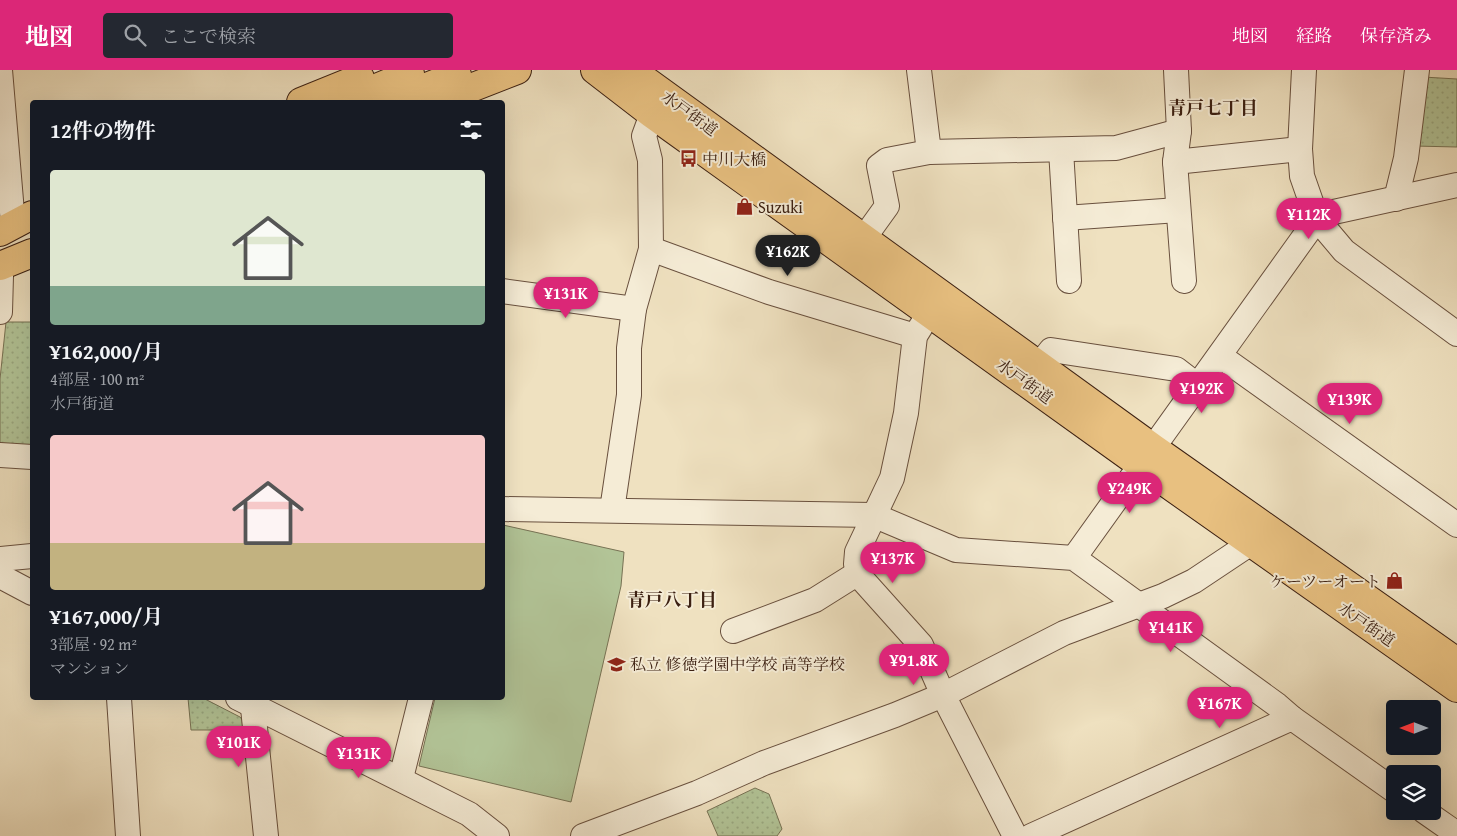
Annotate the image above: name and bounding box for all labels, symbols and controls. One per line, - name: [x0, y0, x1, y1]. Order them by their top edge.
- search box: [103, 13, 453, 58]
- text: 地図: [25, 19, 73, 54]
- icon: search: [121, 21, 149, 49]
- text: ここで検索: [161, 22, 256, 50]
- text: 地図: [1232, 22, 1268, 49]
- text: 経路: [1296, 22, 1332, 49]
- text: 保存済み: [1360, 22, 1432, 49]
- street label: 水戸街道: [657, 84, 723, 142]
- district label: 青戸七丁目: [1168, 94, 1258, 121]
- text: 12件の物件: [50, 115, 156, 146]
- icon: filters: [457, 116, 485, 144]
- place label: 中川大橋: [702, 147, 766, 171]
- bus stop icon: 中川大橋: [678, 149, 698, 169]
- place label: Suzuki: [758, 195, 803, 219]
- shop icon: Suzuki: [734, 197, 754, 217]
- pin: ¥112K: [1274, 198, 1344, 240]
- text: ¥112K: [1287, 202, 1331, 226]
- icon: home: [223, 203, 313, 293]
- pin: ¥162K: [753, 234, 823, 277]
- text: ¥162K: [766, 239, 810, 263]
- pin: ¥131K: [531, 276, 601, 319]
- text: ¥131K: [544, 281, 588, 305]
- text: ¥162,000/月: [50, 336, 163, 367]
- street label: 水戸街道: [992, 352, 1058, 410]
- text: 4部屋 · 100 m²: [50, 367, 145, 391]
- pin: ¥192K: [1167, 372, 1237, 414]
- text: ¥192K: [1180, 376, 1224, 400]
- pin: ¥139K: [1315, 382, 1385, 425]
- text: ¥139K: [1328, 387, 1372, 411]
- text: 水戸街道: [50, 391, 114, 415]
- icon: home: [223, 468, 313, 558]
- pin: ¥249K: [1095, 472, 1165, 514]
- text: ¥249K: [1108, 476, 1152, 500]
- pin: ¥137K: [858, 542, 928, 584]
- text: ¥137K: [871, 546, 915, 570]
- place label: ケーツーオート: [1270, 569, 1381, 593]
- shop icon: ケーツーオート: [1385, 571, 1405, 591]
- district label: 青戸八丁目: [627, 586, 717, 613]
- street label: 水戸街道: [1334, 596, 1400, 652]
- text: ¥167,000/月: [50, 601, 163, 632]
- pin: ¥141K: [1136, 610, 1206, 653]
- text: ¥141K: [1149, 615, 1193, 639]
- text: 3部屋 · 92 m²: [50, 632, 137, 656]
- pin: ¥91.8K: [873, 644, 955, 686]
- text: ¥91.8K: [890, 648, 938, 672]
- place label: 私立 修徳学園中学校 高等学校: [630, 652, 845, 676]
- school or university icon: 私立 修徳学園中学校 高等学校: [606, 654, 626, 674]
- text: マンション: [50, 656, 129, 680]
- pin: ¥167K: [1185, 686, 1255, 729]
- text: ¥167K: [1198, 691, 1242, 715]
- north arrow: [1386, 700, 1441, 755]
- map controls: [1386, 700, 1441, 820]
- pin: ¥101K: [204, 726, 274, 768]
- text: ¥101K: [217, 730, 261, 754]
- pin: ¥131K: [324, 736, 394, 779]
- text: ¥131K: [337, 741, 381, 765]
- button: layers: [1386, 765, 1441, 820]

